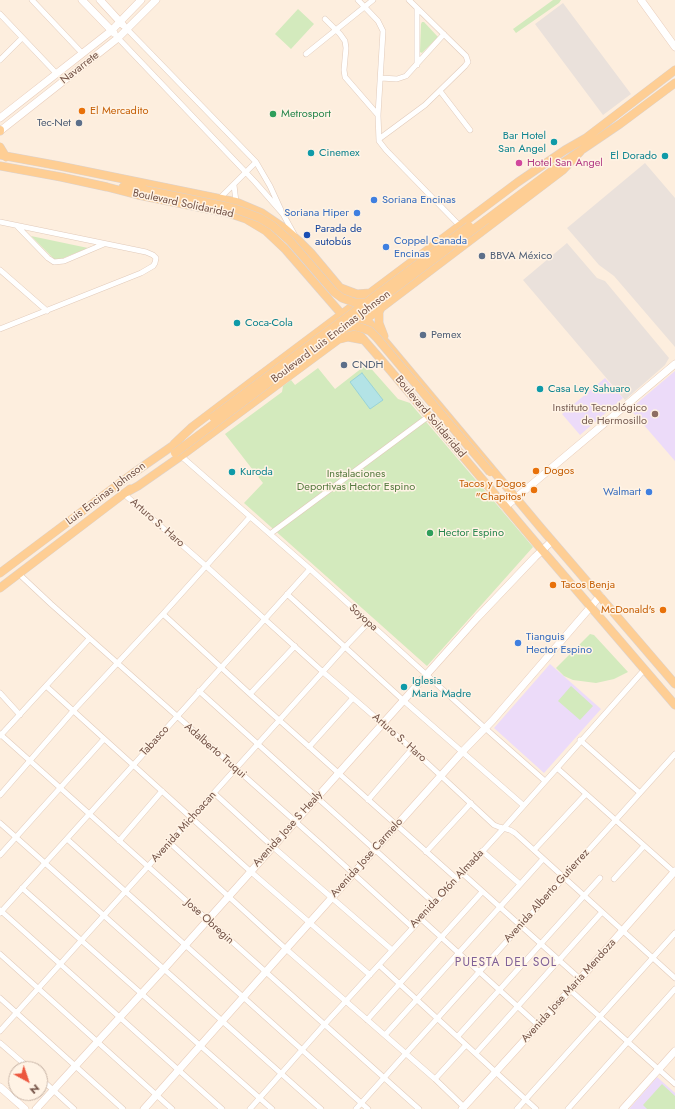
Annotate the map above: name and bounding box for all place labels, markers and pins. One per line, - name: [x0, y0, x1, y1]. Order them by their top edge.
- place label: El Mercadito: [90, 104, 148, 118]
- marker: El Mercadito: [77, 106, 87, 116]
- place label: Metrosport: [281, 107, 331, 121]
- marker: Metrosport: [268, 109, 278, 119]
- place label: Tec-Net: [37, 116, 71, 130]
- marker: Tec-Net: [74, 118, 84, 128]
- place label: Bar Hotel San Angel: [498, 129, 546, 155]
- marker: Bar Hotel San Angel: [549, 137, 559, 147]
- place label: Cinemex: [319, 146, 360, 160]
- marker: Cinemex: [306, 148, 316, 158]
- place label: El Dorado: [610, 149, 657, 163]
- marker: El Dorado: [660, 151, 670, 161]
- place label: Hotel San Angel: [527, 156, 603, 170]
- marker: Hotel San Angel: [514, 158, 524, 168]
- place label: Soriana Encinas: [382, 193, 456, 207]
- marker: Soriana Encinas: [369, 195, 379, 205]
- place label: Soriana Hiper: [284, 206, 349, 220]
- marker: Soriana Hiper: [352, 208, 362, 218]
- place label: Parada de autobús: [315, 222, 362, 248]
- marker: Parada de autobús: [302, 230, 312, 240]
- place label: Coppel Canada Encinas: [394, 234, 467, 260]
- marker: Coppel Canada Encinas: [381, 242, 391, 252]
- place label: BBVA México: [490, 249, 552, 263]
- marker: BBVA México: [477, 251, 487, 261]
- place label: Coca-Cola: [245, 316, 293, 330]
- marker: Coca-Cola: [232, 318, 242, 328]
- place label: Pemex: [431, 328, 461, 342]
- marker: Pemex: [418, 330, 428, 340]
- place label: CNDH: [352, 358, 383, 372]
- marker: CNDH: [339, 360, 349, 370]
- place label: Casa Ley Sahuaro: [548, 382, 630, 396]
- marker: Casa Ley Sahuaro: [535, 384, 545, 394]
- place label: Instituto Tecnológico de Hermosillo: [553, 401, 647, 427]
- marker: Instituto Tecnológico de Hermosillo: [650, 409, 660, 419]
- place label: Dogos: [544, 464, 574, 478]
- place label: Kuroda: [240, 465, 273, 479]
- marker: Dogos: [531, 466, 541, 476]
- marker: Kuroda: [227, 467, 237, 477]
- place label: Tacos y Dogos "Chapitos": [459, 477, 526, 503]
- marker: Tacos y Dogos "Chapitos": [529, 485, 539, 495]
- place label: Walmart: [603, 485, 641, 499]
- marker: Walmart: [644, 487, 654, 497]
- place label: Hector Espino: [438, 526, 504, 540]
- marker: Hector Espino: [425, 528, 435, 538]
- place label: Tacos Benja: [561, 578, 615, 592]
- marker: Tacos Benja: [548, 580, 558, 590]
- place label: McDonald's: [601, 603, 655, 617]
- marker: McDonald's: [658, 605, 668, 615]
- place label: Tianguis Hector Espino: [526, 630, 592, 656]
- marker: Tianguis Hector Espino: [513, 638, 523, 648]
- place label: Iglesia Maria Madre: [412, 674, 471, 700]
- marker: Iglesia Maria Madre: [399, 682, 409, 692]

